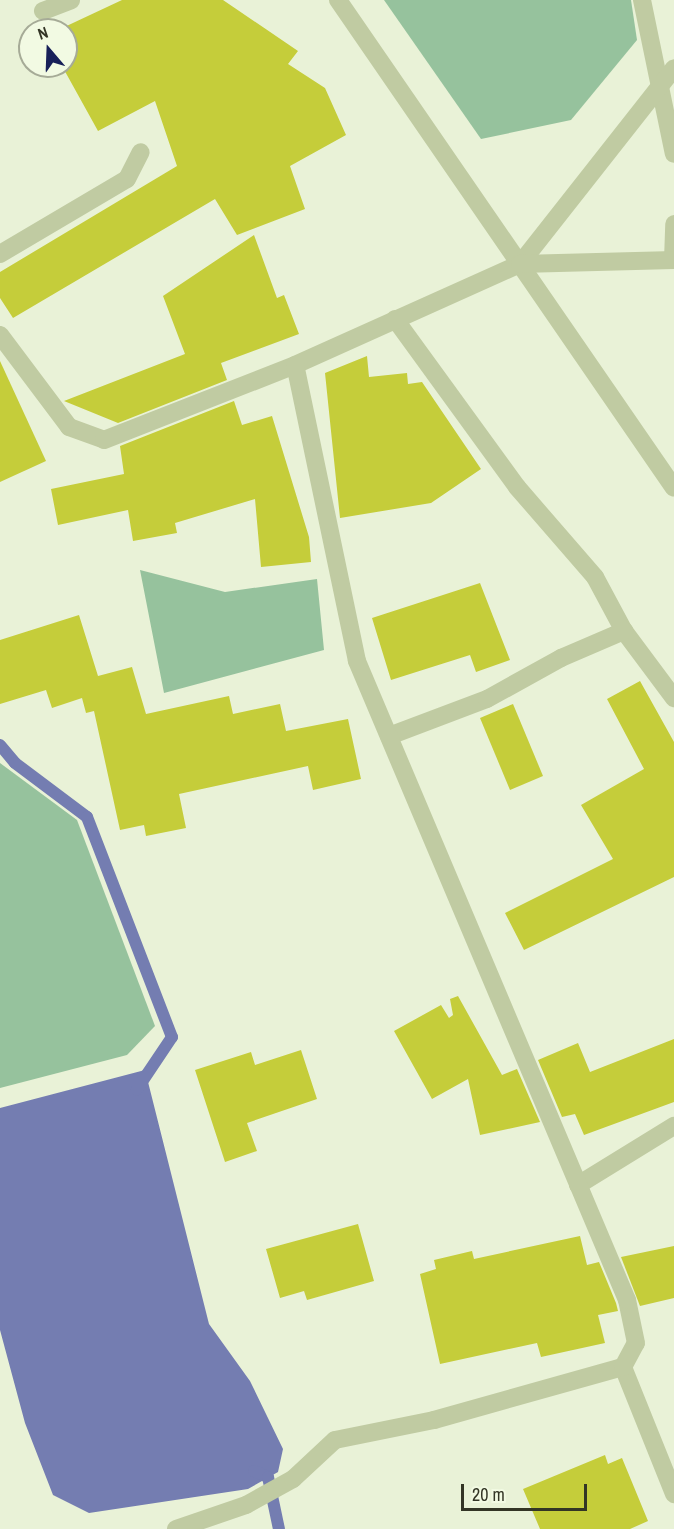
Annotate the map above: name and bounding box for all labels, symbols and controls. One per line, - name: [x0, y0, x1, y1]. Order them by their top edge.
- north arrow: [18, 18, 78, 78]
- text: N: [35, 21, 51, 45]
- scale bar: [464, 1472, 590, 1510]
- text: 20 m: [472, 1482, 505, 1507]

